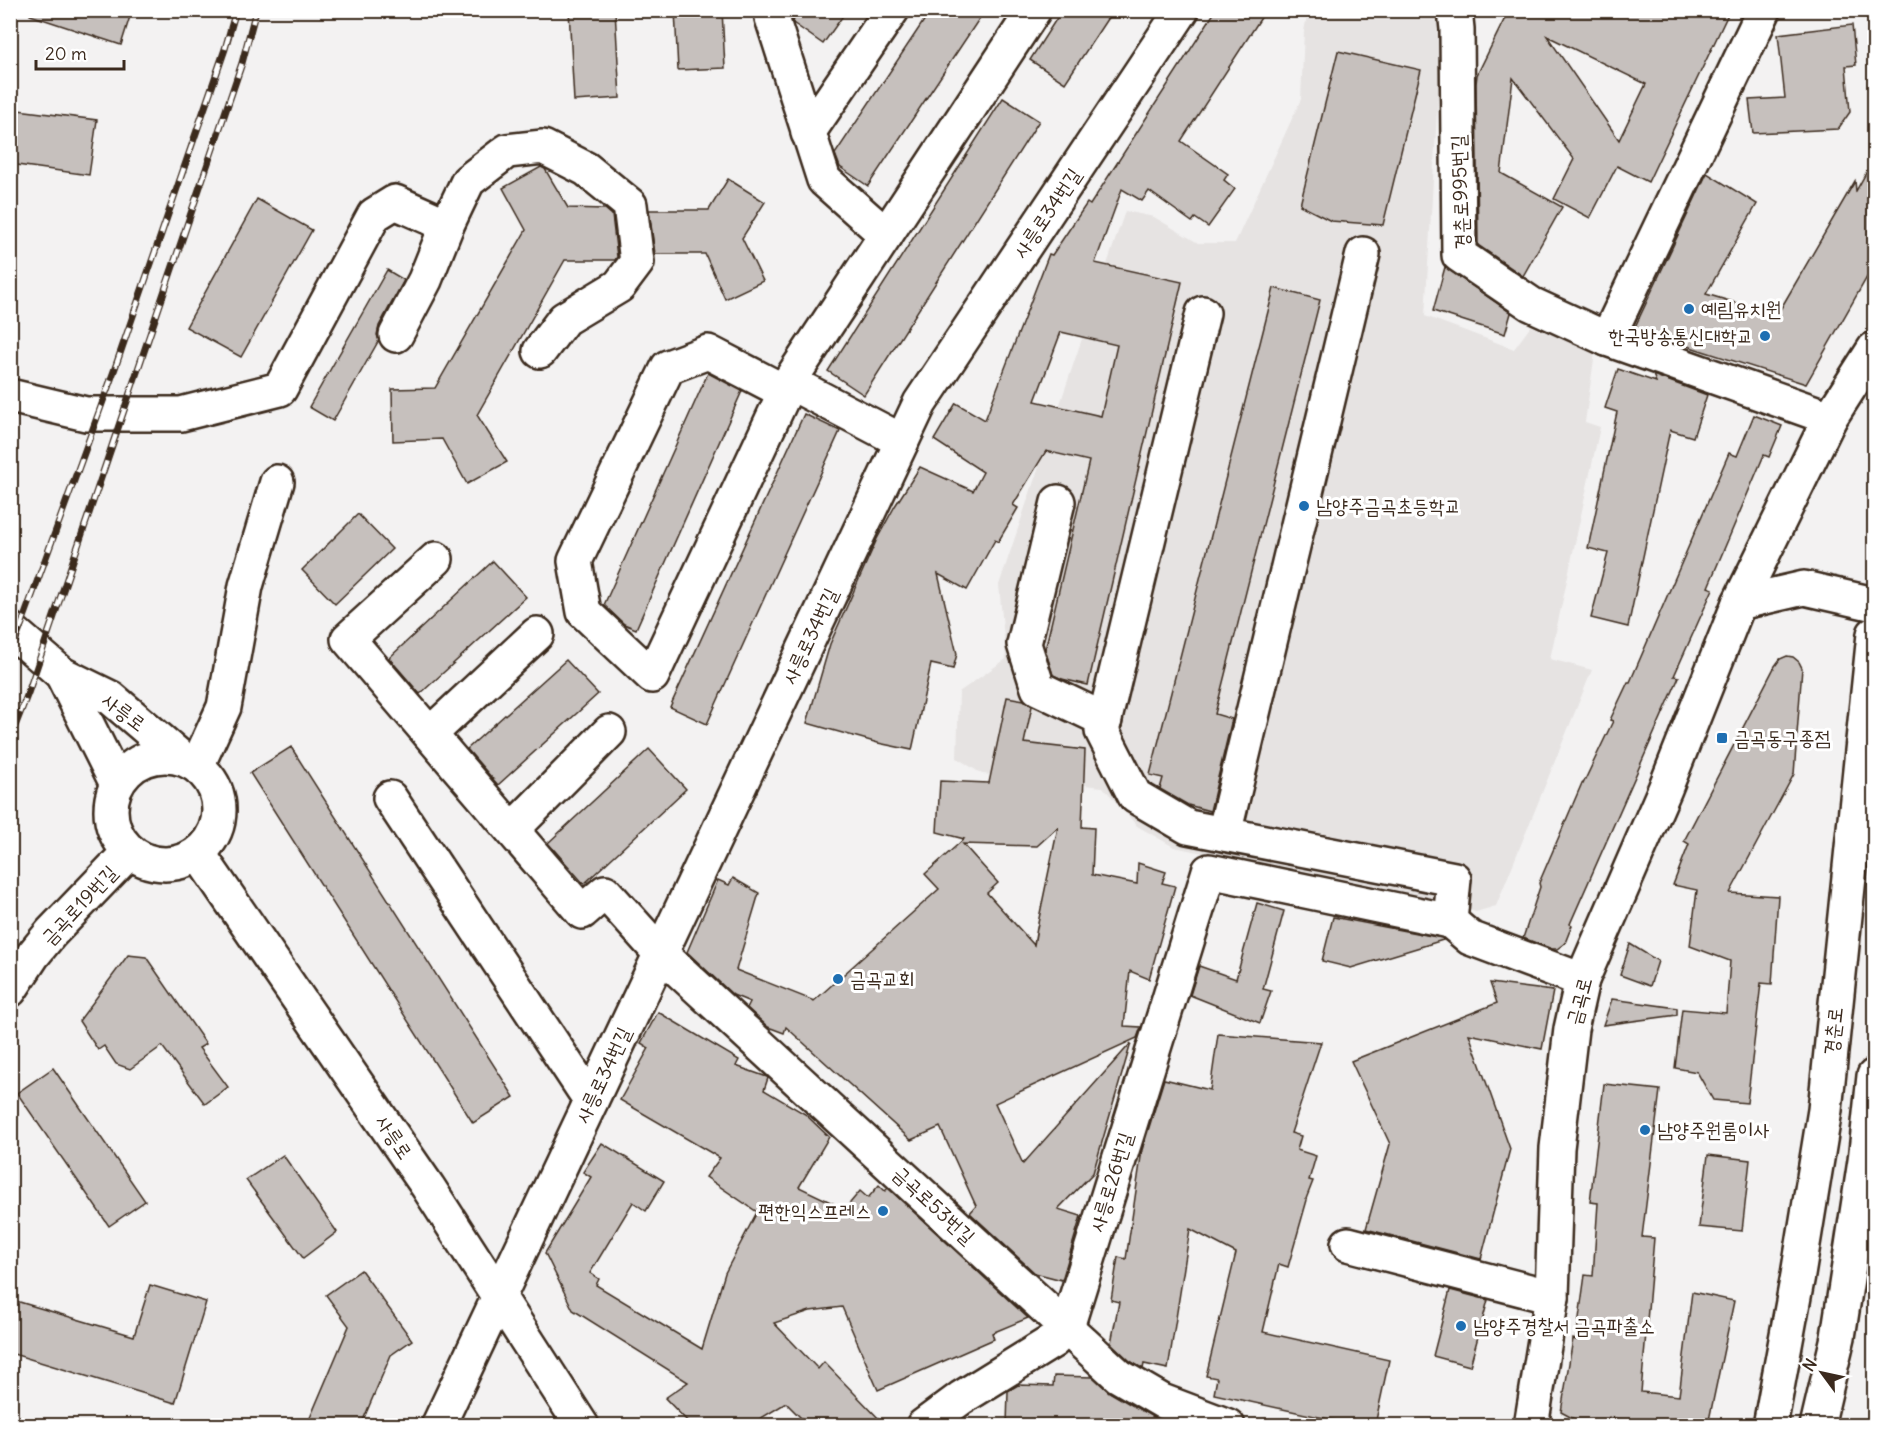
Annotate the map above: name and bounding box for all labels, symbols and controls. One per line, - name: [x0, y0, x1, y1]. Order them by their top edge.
- scale bar: [36, 33, 124, 71]
- text: 20 m: [45, 42, 87, 65]
- street label: 경춘로995번길: [1445, 134, 1474, 250]
- street label: 사릉로34번길: [1007, 163, 1086, 263]
- place label: 예림유치원: [1701, 296, 1781, 321]
- marker: 예림유치원: [1682, 302, 1696, 316]
- place label: 한국방송통신대학교: [1608, 323, 1753, 348]
- marker: 한국방송통신대학교: [1758, 329, 1772, 343]
- place label: 남양주금곡초등학교: [1316, 493, 1461, 518]
- marker: 남양주금곡초등학교: [1297, 499, 1311, 513]
- street label: 사릉로34번길: [776, 584, 843, 688]
- street label: 사릉로: [97, 687, 151, 736]
- place label: 금곡동구종점: [1734, 725, 1831, 750]
- marker: 금곡동구종점: [1715, 731, 1729, 745]
- street label: 금곡로19번길: [35, 860, 122, 950]
- place label: 금곡교회: [850, 966, 914, 991]
- marker: 금곡교회: [831, 972, 845, 986]
- street label: 금곡로: [1560, 974, 1597, 1027]
- street label: 경춘로: [1818, 1006, 1847, 1056]
- street label: 사릉로34번길: [569, 1023, 636, 1127]
- street label: 사릉로: [371, 1110, 418, 1164]
- place label: 남양주원룸이사: [1657, 1117, 1770, 1142]
- marker: 남양주원룸이사: [1638, 1123, 1652, 1137]
- street label: 사릉로26번길: [1084, 1129, 1138, 1235]
- street label: 금곡로53번길: [888, 1160, 981, 1249]
- place label: 편한익스프레스: [758, 1198, 871, 1223]
- marker: 편한익스프레스: [876, 1204, 890, 1218]
- place label: 남양주경찰서 금곡파출소: [1473, 1313, 1655, 1338]
- marker: 남양주경찰서 금곡파출소: [1454, 1319, 1468, 1333]
- north arrow: [1792, 1343, 1852, 1403]
- text: N: [1798, 1355, 1821, 1375]

